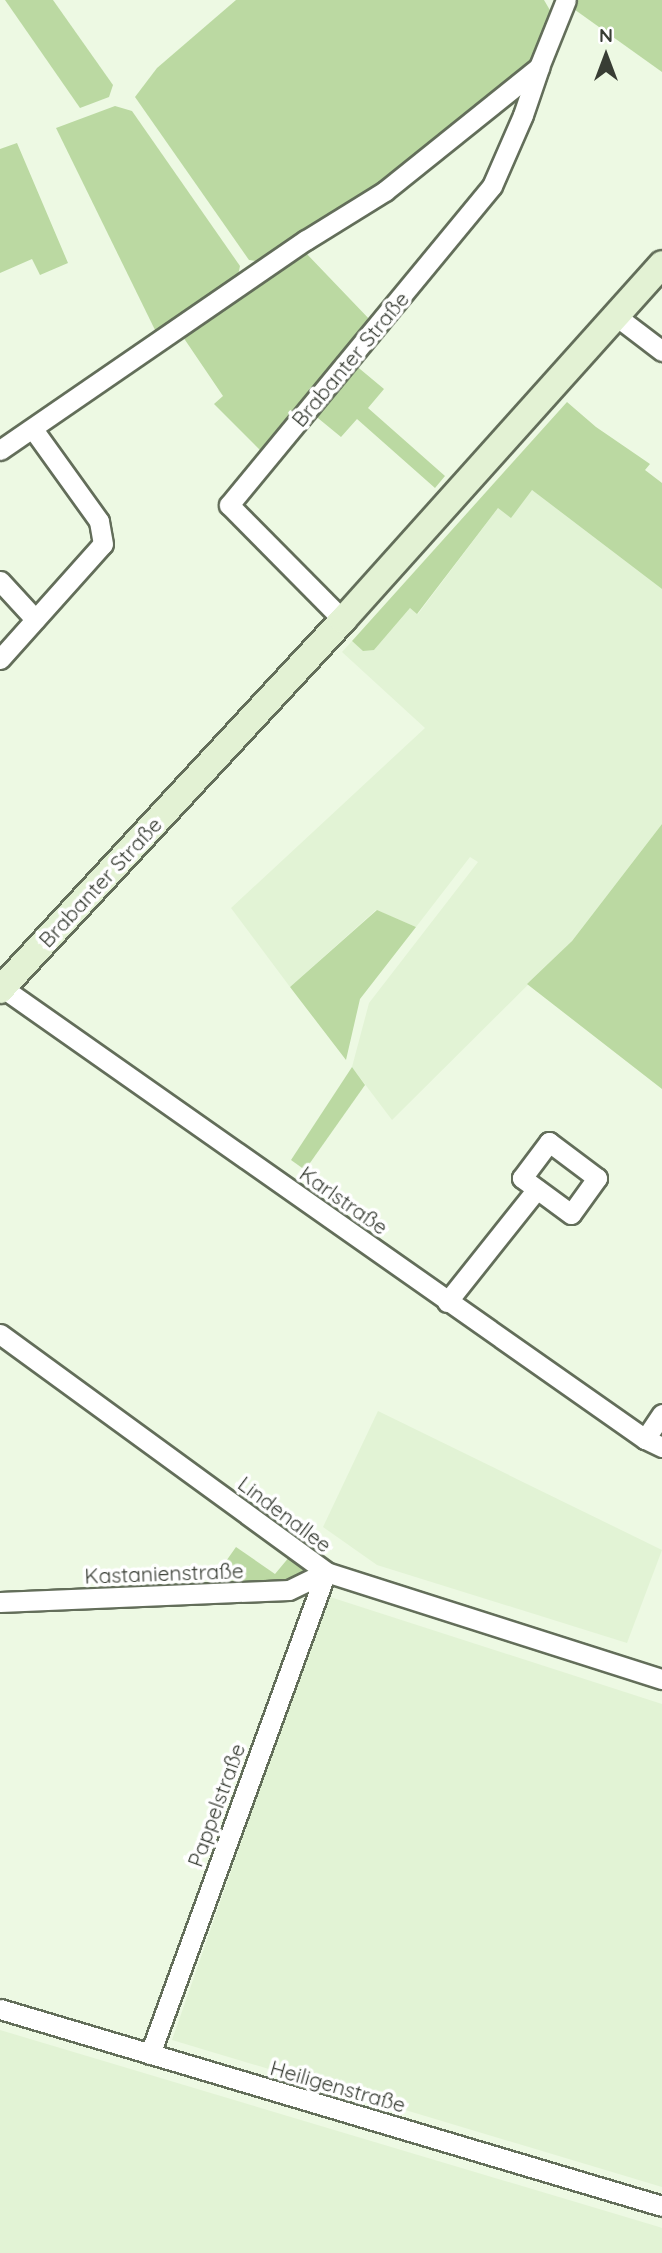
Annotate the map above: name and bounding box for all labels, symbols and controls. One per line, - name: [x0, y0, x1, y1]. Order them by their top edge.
- north arrow: [571, 21, 641, 91]
- text: N: [599, 23, 613, 47]
- street label: Brabanter Straße: [286, 286, 414, 432]
- street label: Brabanter Straße: [33, 812, 167, 952]
- street label: Karlstraße: [295, 1160, 393, 1240]
- street label: Lindenallee: [233, 1471, 337, 1557]
- street label: Kastanienstraße: [84, 1558, 244, 1588]
- street label: Pappelstraße: [182, 1740, 250, 1870]
- street label: Heiligenstraße: [267, 2055, 409, 2117]

